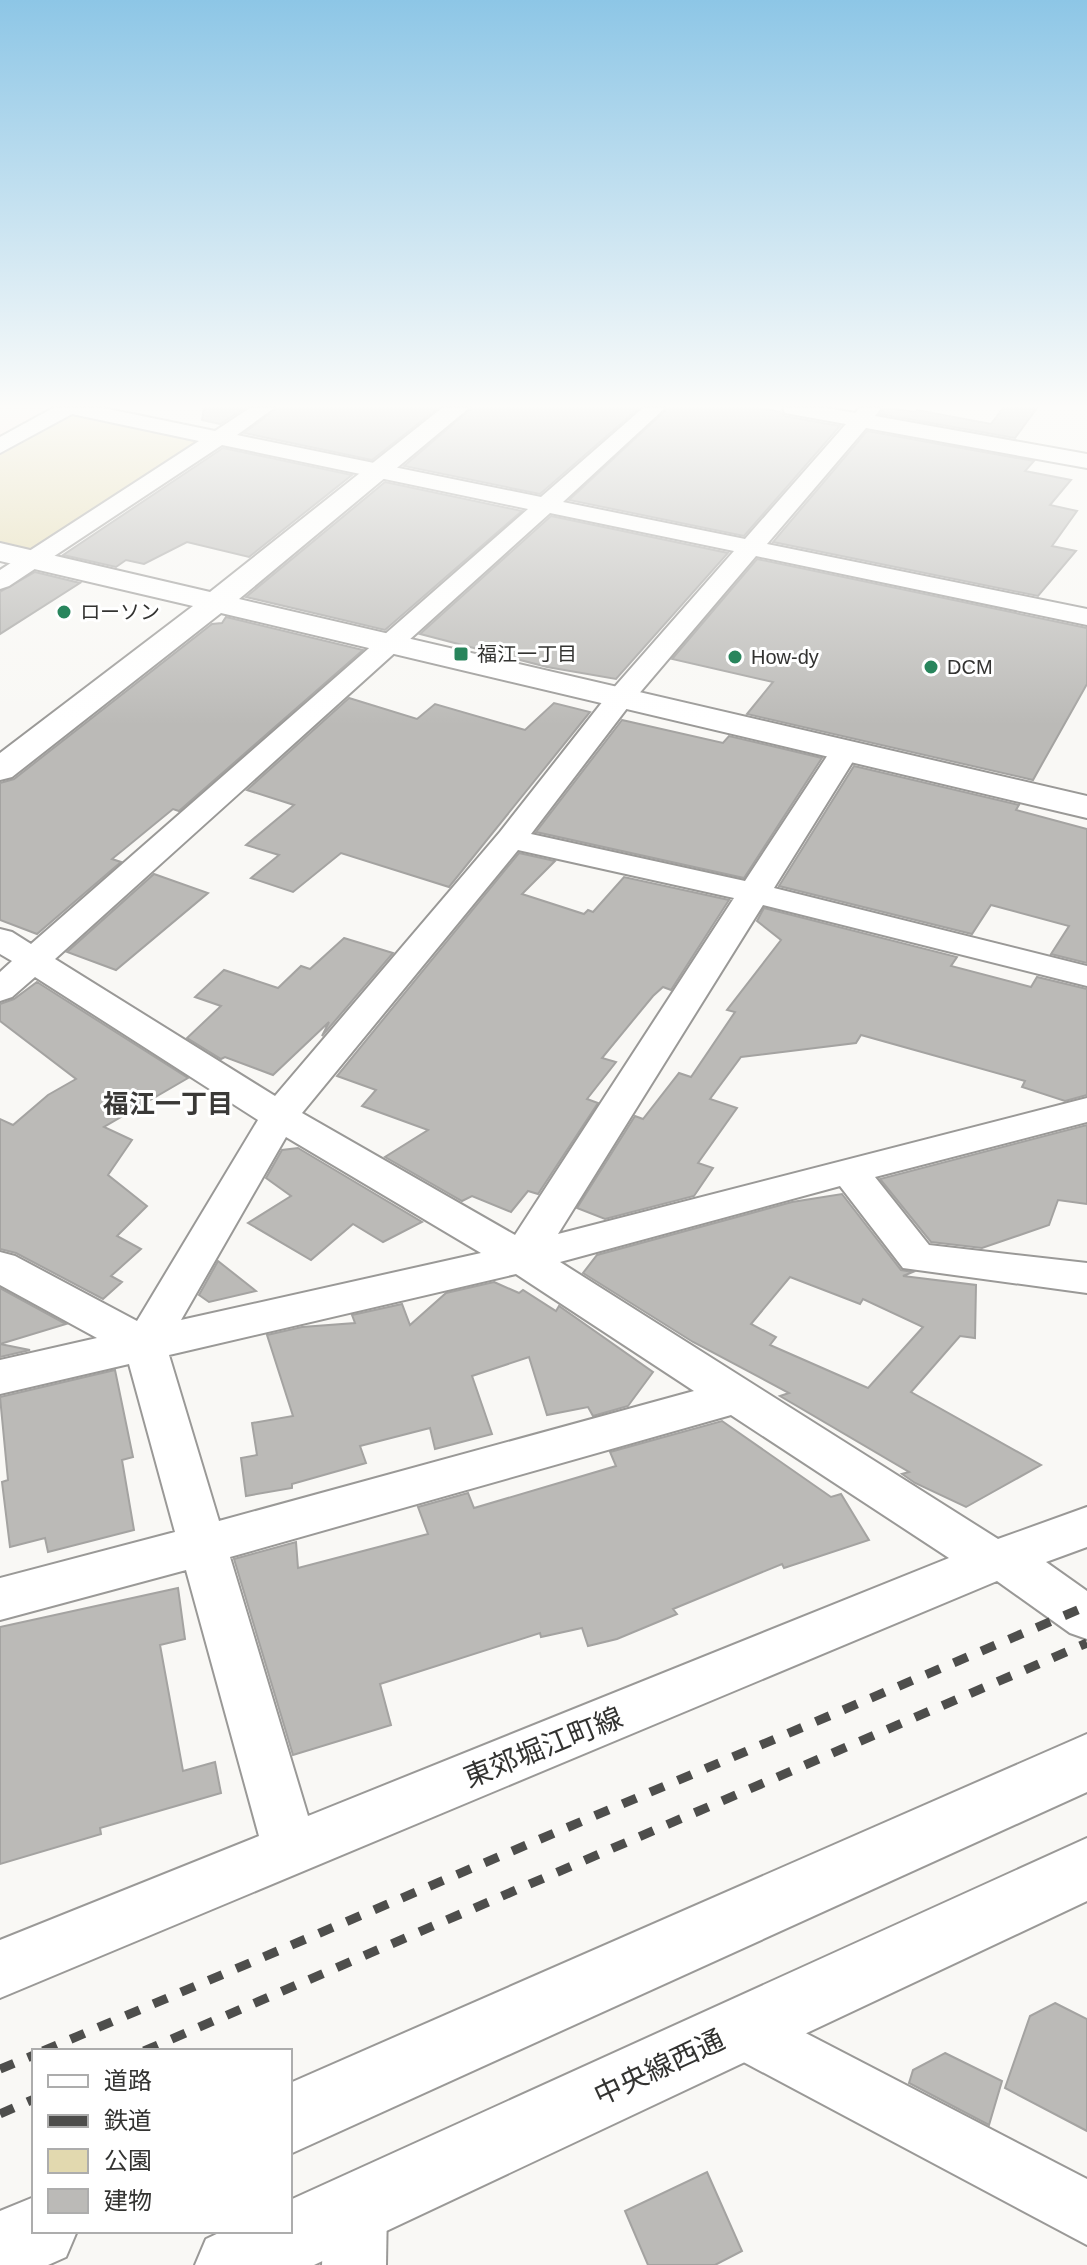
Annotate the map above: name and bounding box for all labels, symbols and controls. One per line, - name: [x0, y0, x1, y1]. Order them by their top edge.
- place label: ローソン: [80, 601, 160, 623]
- marker: ローソン: [55, 603, 73, 621]
- place label: 福江一丁目: [477, 643, 577, 665]
- marker: 福江一丁目: [452, 645, 470, 663]
- place label: How-dy: [751, 646, 819, 668]
- marker: How-dy: [726, 648, 744, 666]
- place label: DCM: [947, 656, 993, 678]
- marker: DCM: [922, 658, 940, 676]
- district label: 福江一丁目: [103, 1089, 233, 1119]
- street label: 東郊堀江町線: [459, 1702, 627, 1793]
- street label: 中央線西通: [589, 2024, 729, 2111]
- legend: [32, 2049, 292, 2233]
- text: 道路: [104, 2067, 152, 2094]
- text: 鉄道: [104, 2107, 152, 2134]
- text: 公園: [104, 2147, 152, 2174]
- text: 建物: [104, 2187, 152, 2214]

